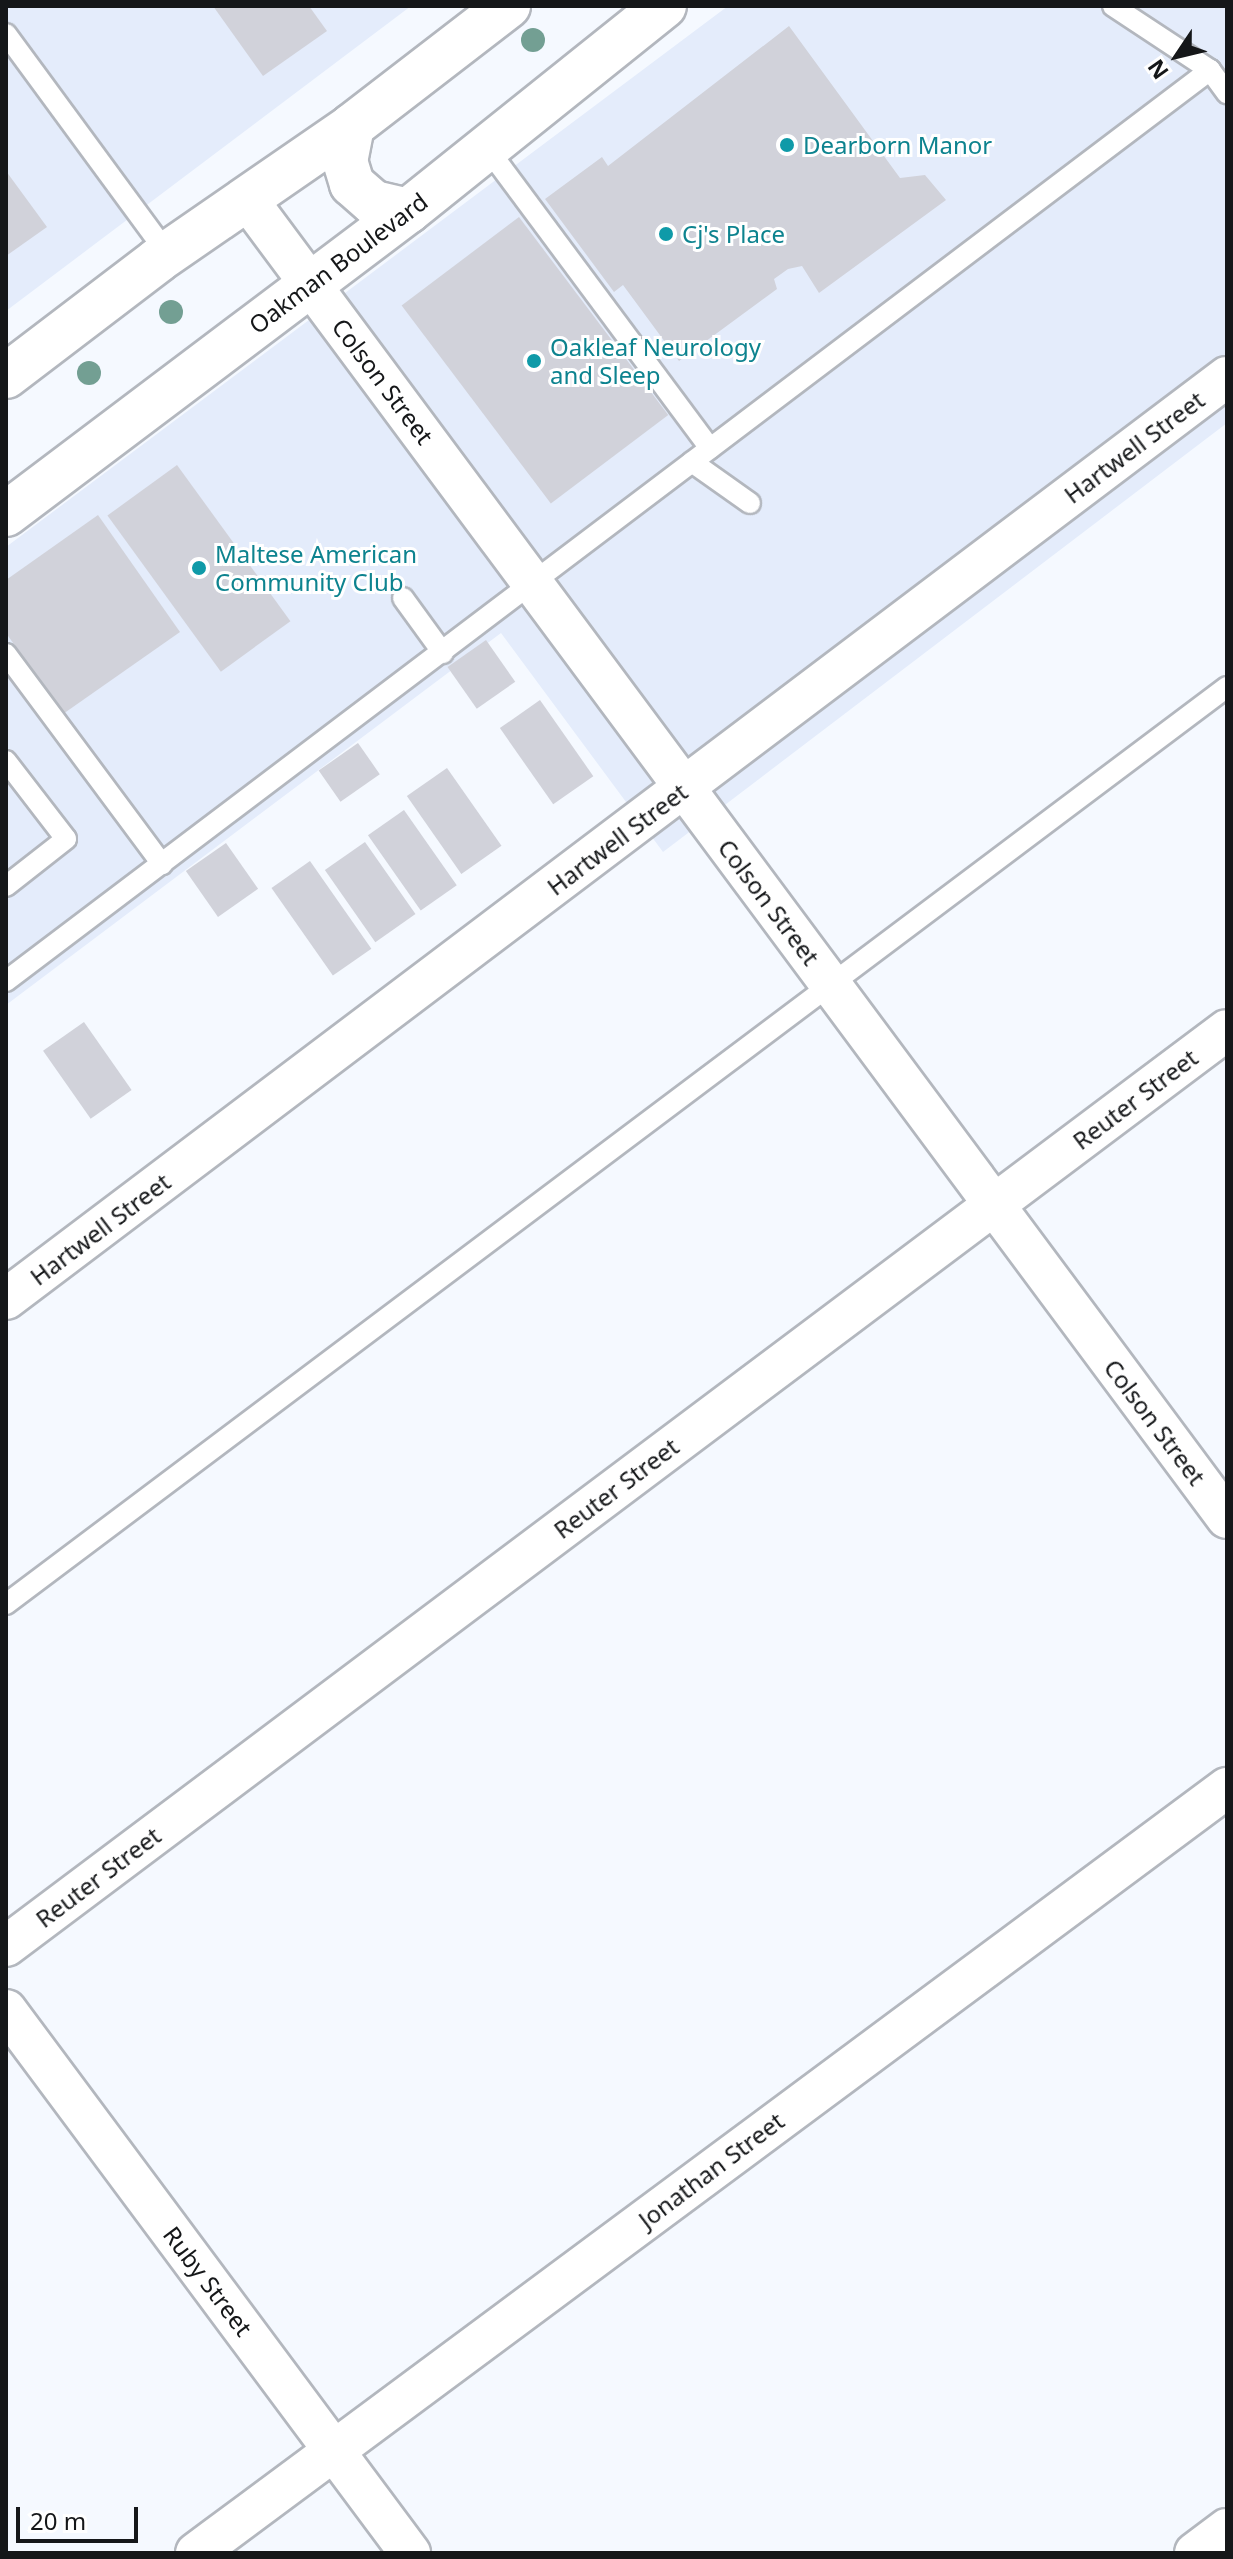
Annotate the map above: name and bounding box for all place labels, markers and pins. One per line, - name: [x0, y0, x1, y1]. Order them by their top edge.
- place label: Dearborn Manor: [803, 131, 992, 159]
- marker: Dearborn Manor: [778, 136, 796, 154]
- place label: Cj's Place: [682, 220, 785, 248]
- marker: Cj's Place: [657, 225, 675, 243]
- place label: Oakleaf Neurology and Sleep: [550, 333, 761, 389]
- marker: Oakleaf Neurology and Sleep: [525, 352, 543, 370]
- place label: Maltese American Community Club: [215, 540, 417, 596]
- marker: Maltese American Community Club: [190, 559, 208, 577]

